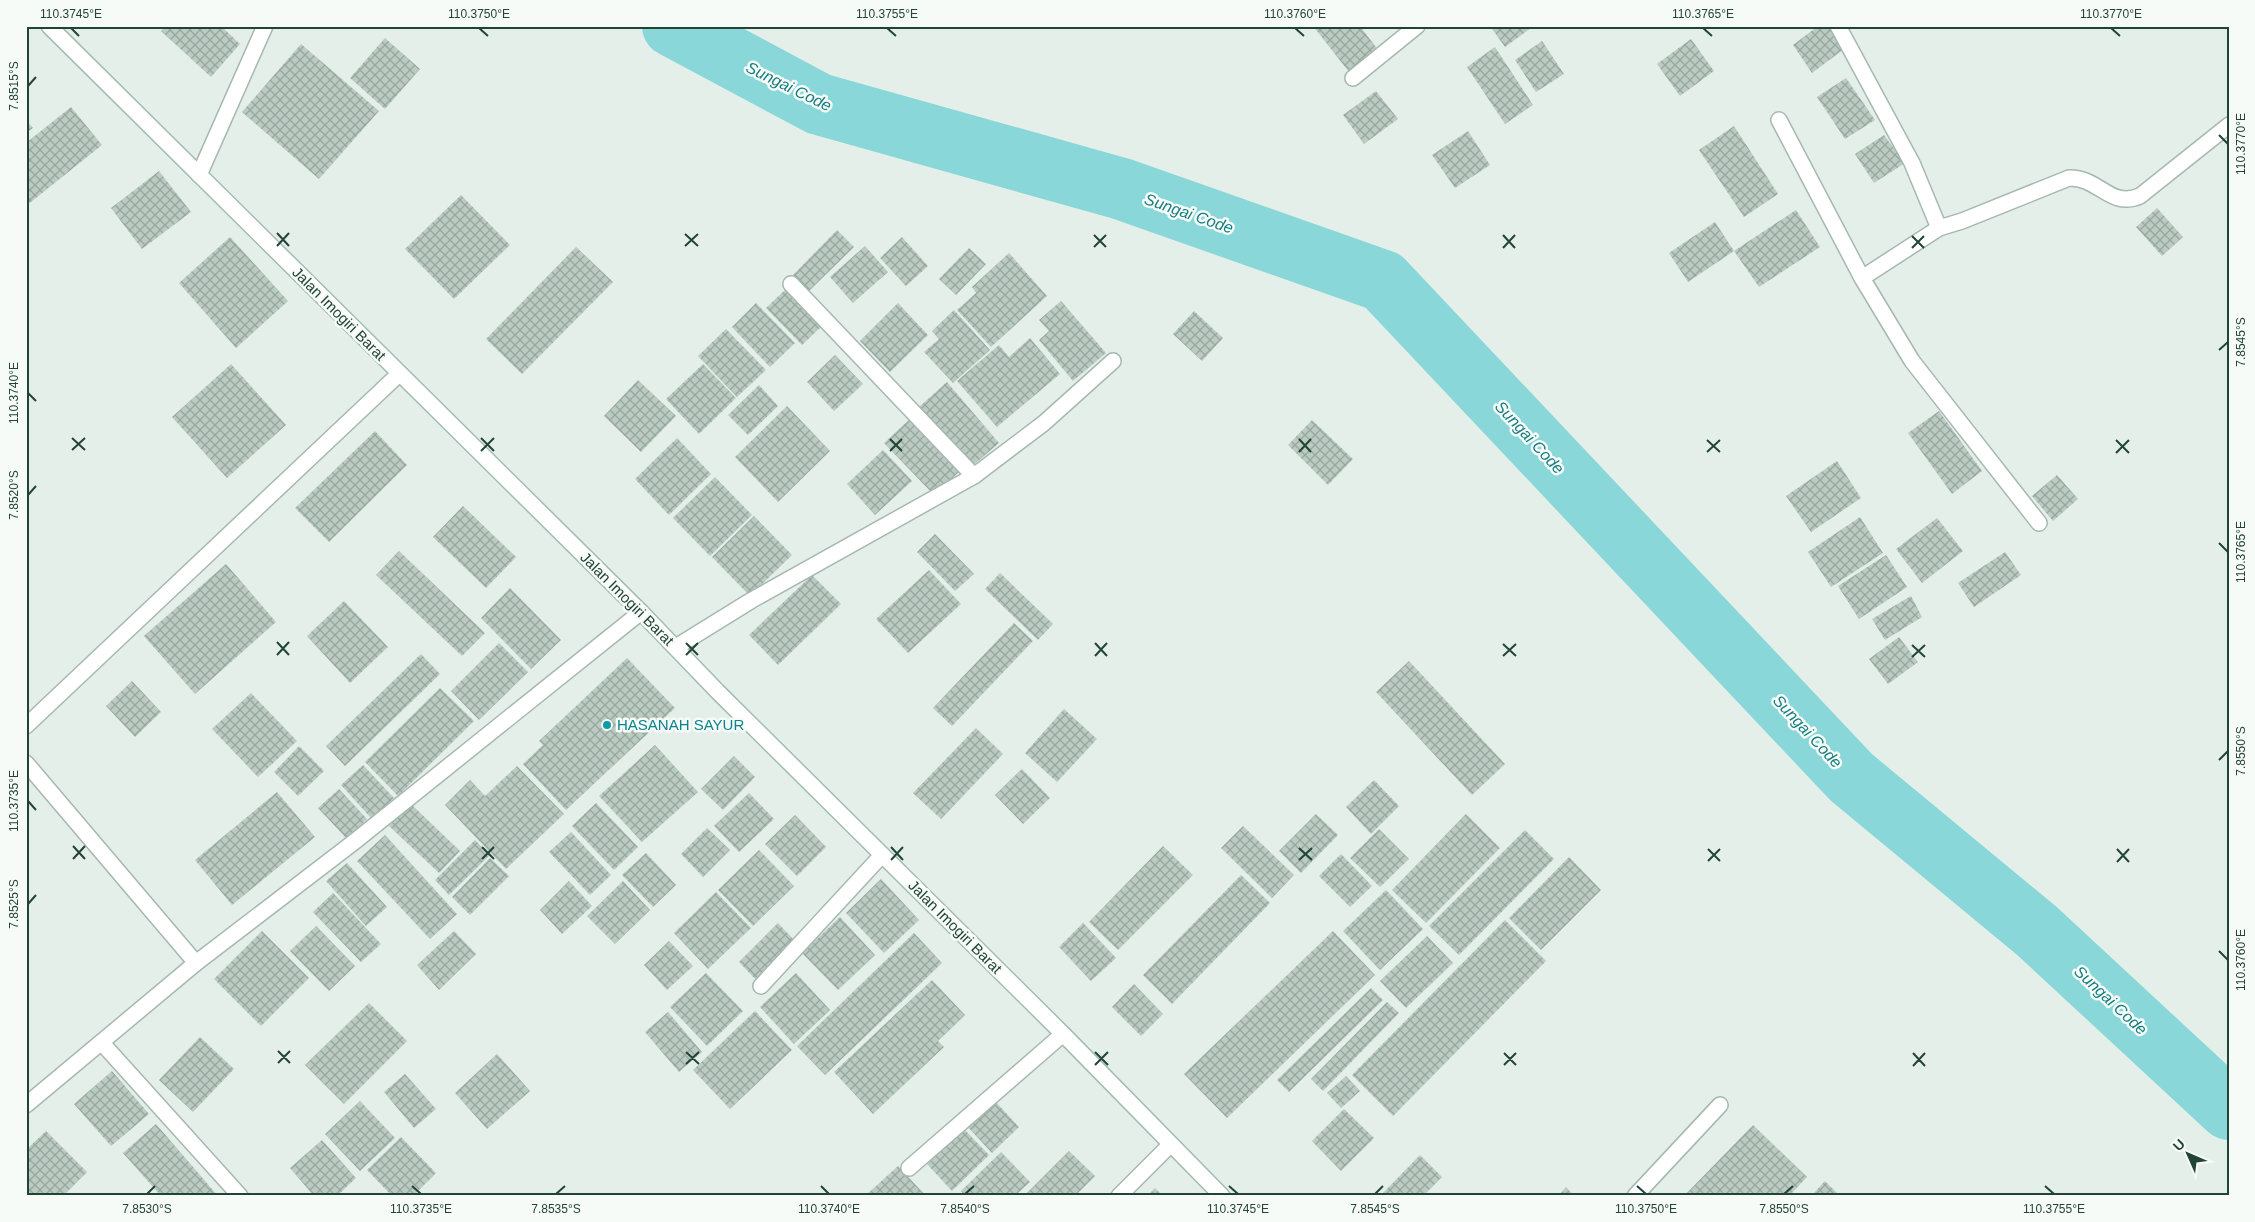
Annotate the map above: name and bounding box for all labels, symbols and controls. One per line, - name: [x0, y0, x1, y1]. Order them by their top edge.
- text: 110.3745°E: [40, 7, 102, 21]
- text: 110.3750°E: [448, 7, 510, 21]
- text: 110.3755°E: [856, 7, 918, 21]
- text: 110.3760°E: [1264, 7, 1326, 21]
- text: 110.3765°E: [1672, 7, 1734, 21]
- text: 110.3770°E: [2080, 7, 2142, 21]
- water label: Sungai Code: [743, 59, 834, 114]
- text: 7.8515°S: [7, 61, 21, 111]
- text: 110.3770°E: [2234, 113, 2248, 175]
- water label: Sungai Code: [1142, 190, 1235, 237]
- street label: Jalan Imogiri Barat: [289, 263, 390, 364]
- text: 7.8545°S: [2234, 317, 2248, 367]
- text: 110.3740°E: [7, 362, 21, 424]
- water label: Sungai Code: [1492, 398, 1567, 477]
- text: 7.8520°S: [7, 470, 21, 520]
- text: 110.3765°E: [2234, 521, 2248, 583]
- street label: Jalan Imogiri Barat: [577, 548, 678, 649]
- water label: Sungai Code: [1770, 692, 1845, 771]
- place label: HASANAH SAYUR: [617, 716, 744, 733]
- marker: HASANAH SAYUR: [601, 719, 613, 731]
- text: 7.8550°S: [2234, 726, 2248, 776]
- text: 110.3735°E: [7, 770, 21, 832]
- street label: Jalan Imogiri Barat: [905, 876, 1006, 977]
- text: 7.8525°S: [7, 879, 21, 929]
- text: 110.3760°E: [2234, 929, 2248, 991]
- water label: Sungai Code: [2071, 963, 2150, 1038]
- north arrow: [2162, 1130, 2212, 1180]
- text: U: [2170, 1136, 2188, 1154]
- text: 7.8530°S: [122, 1202, 172, 1216]
- text: 110.3735°E: [390, 1202, 452, 1216]
- text: 7.8535°S: [531, 1202, 581, 1216]
- text: 110.3740°E: [798, 1202, 860, 1216]
- text: 7.8540°S: [940, 1202, 990, 1216]
- text: 110.3745°E: [1207, 1202, 1269, 1216]
- text: 7.8545°S: [1350, 1202, 1400, 1216]
- text: 110.3750°E: [1615, 1202, 1677, 1216]
- text: 7.8550°S: [1759, 1202, 1809, 1216]
- text: 110.3755°E: [2023, 1202, 2085, 1216]

